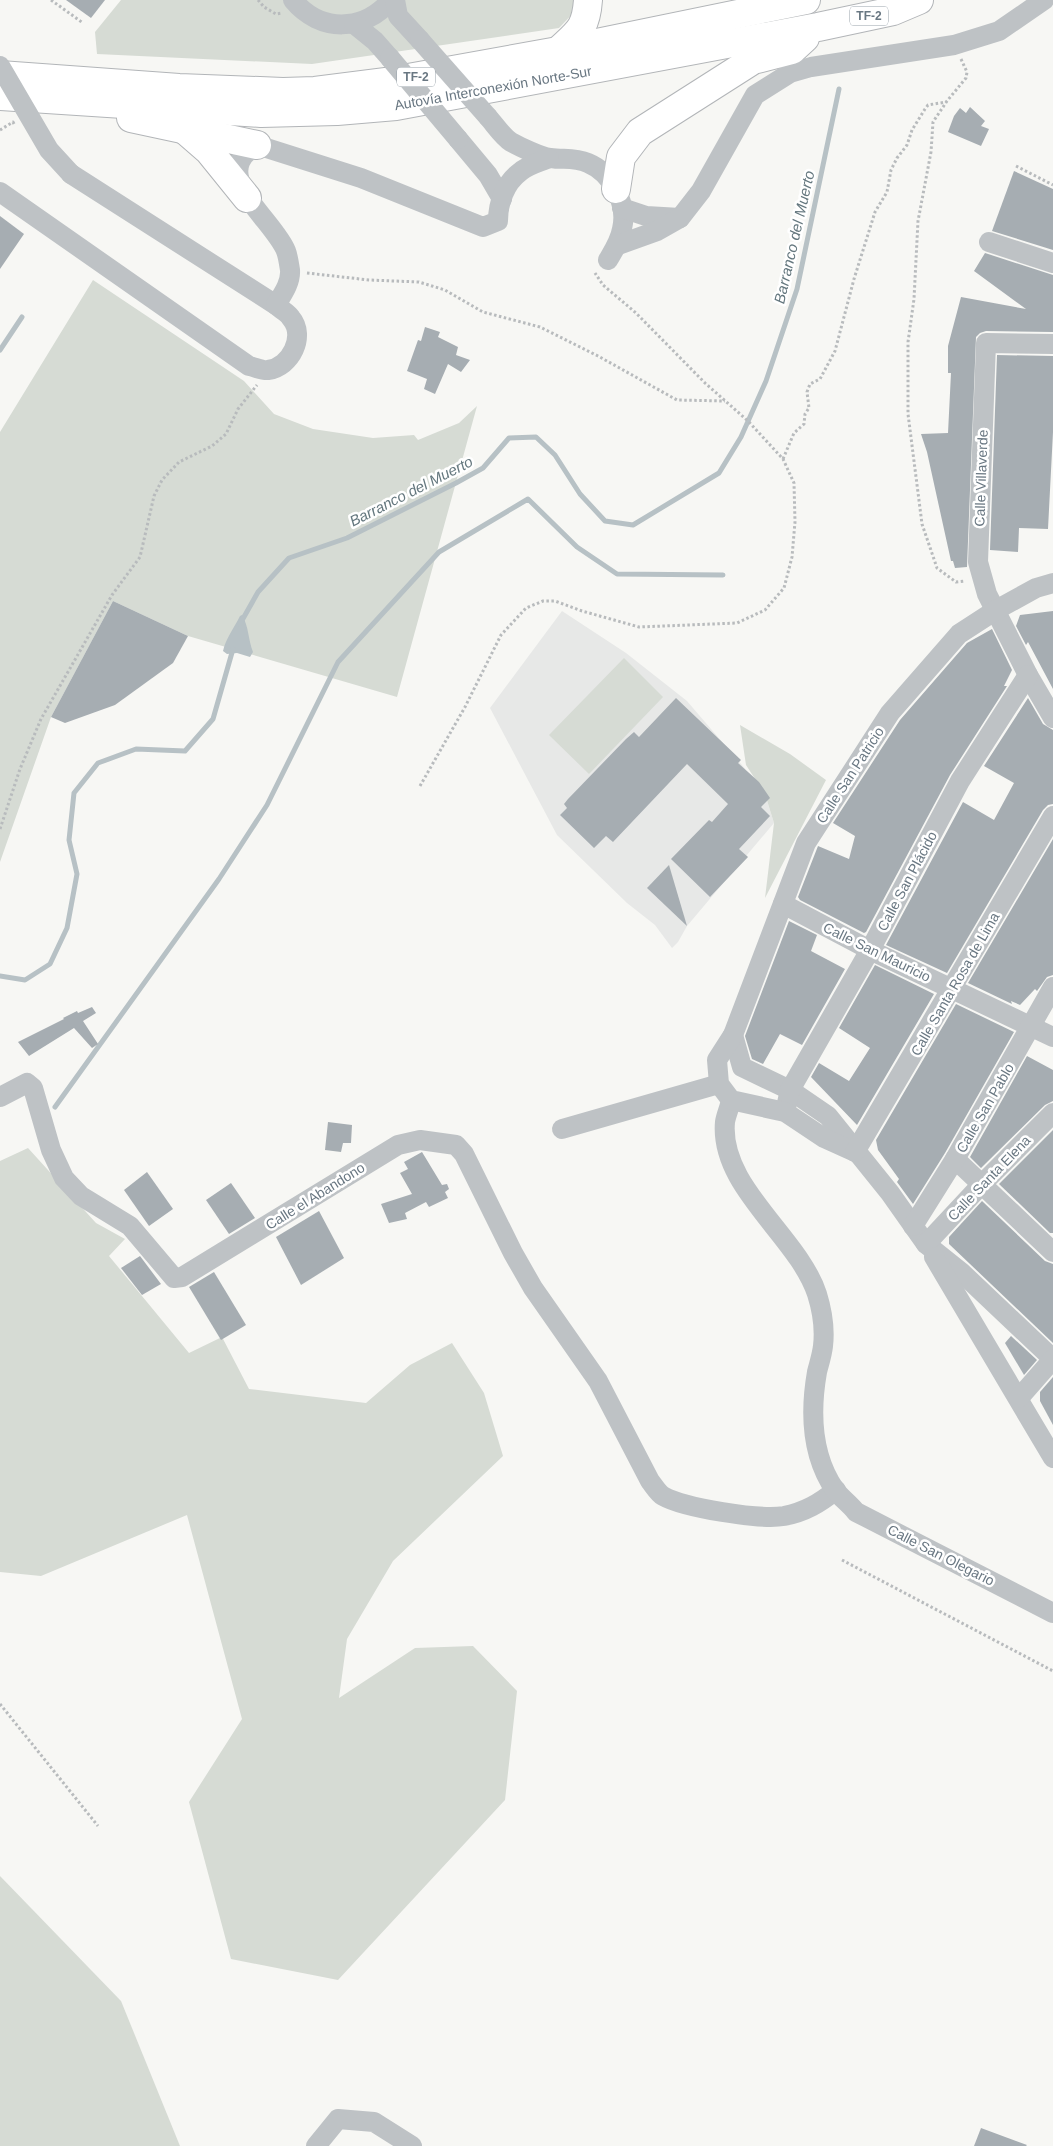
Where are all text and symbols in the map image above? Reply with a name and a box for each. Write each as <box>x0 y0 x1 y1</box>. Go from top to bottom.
road number: TF-2 <box>850 7 888 26</box>
street label: Autovía Interconexión Norte-Sur <box>393 63 593 113</box>
road number: TF-2 <box>397 68 435 86</box>
water label: Barranco del Muerto <box>770 169 818 305</box>
street label: Calle Villaverde <box>971 429 991 527</box>
water label: Barranco del Muerto <box>347 453 475 529</box>
street label: Calle San Patricio <box>813 724 887 826</box>
street label: Calle San Plácido <box>874 828 940 934</box>
street label: Calle Santa Rosa de Lima <box>907 909 1003 1058</box>
street label: Calle San Mauricio <box>821 919 933 985</box>
street label: Calle San Pablo <box>953 1060 1017 1155</box>
street label: Calle Santa Elena <box>944 1132 1034 1224</box>
street label: Calle el Abandono <box>263 1159 368 1233</box>
street label: Calle San Olegario <box>885 1521 997 1589</box>

